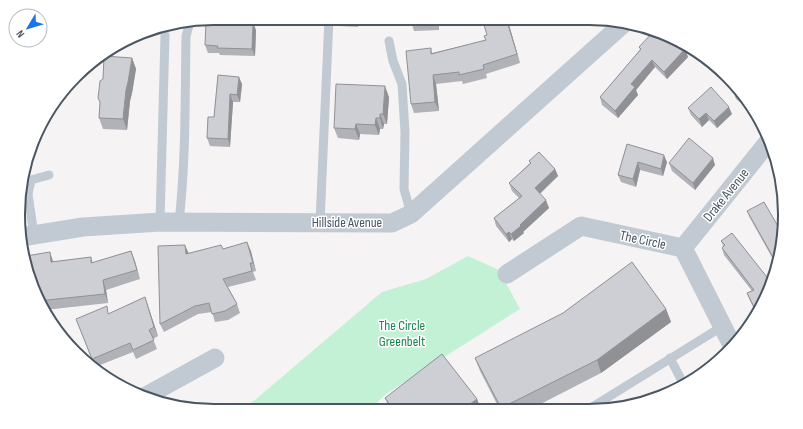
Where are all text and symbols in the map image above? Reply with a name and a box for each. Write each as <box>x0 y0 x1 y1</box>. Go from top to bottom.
north arrow <box>8 8 48 48</box>
text: N <box>14 27 27 40</box>
street label: Drake Avenue <box>699 165 753 225</box>
street label: Hillside Avenue <box>312 214 382 231</box>
street label: The Circle <box>619 227 667 253</box>
park label: The Circle Greenbelt <box>379 317 425 350</box>

